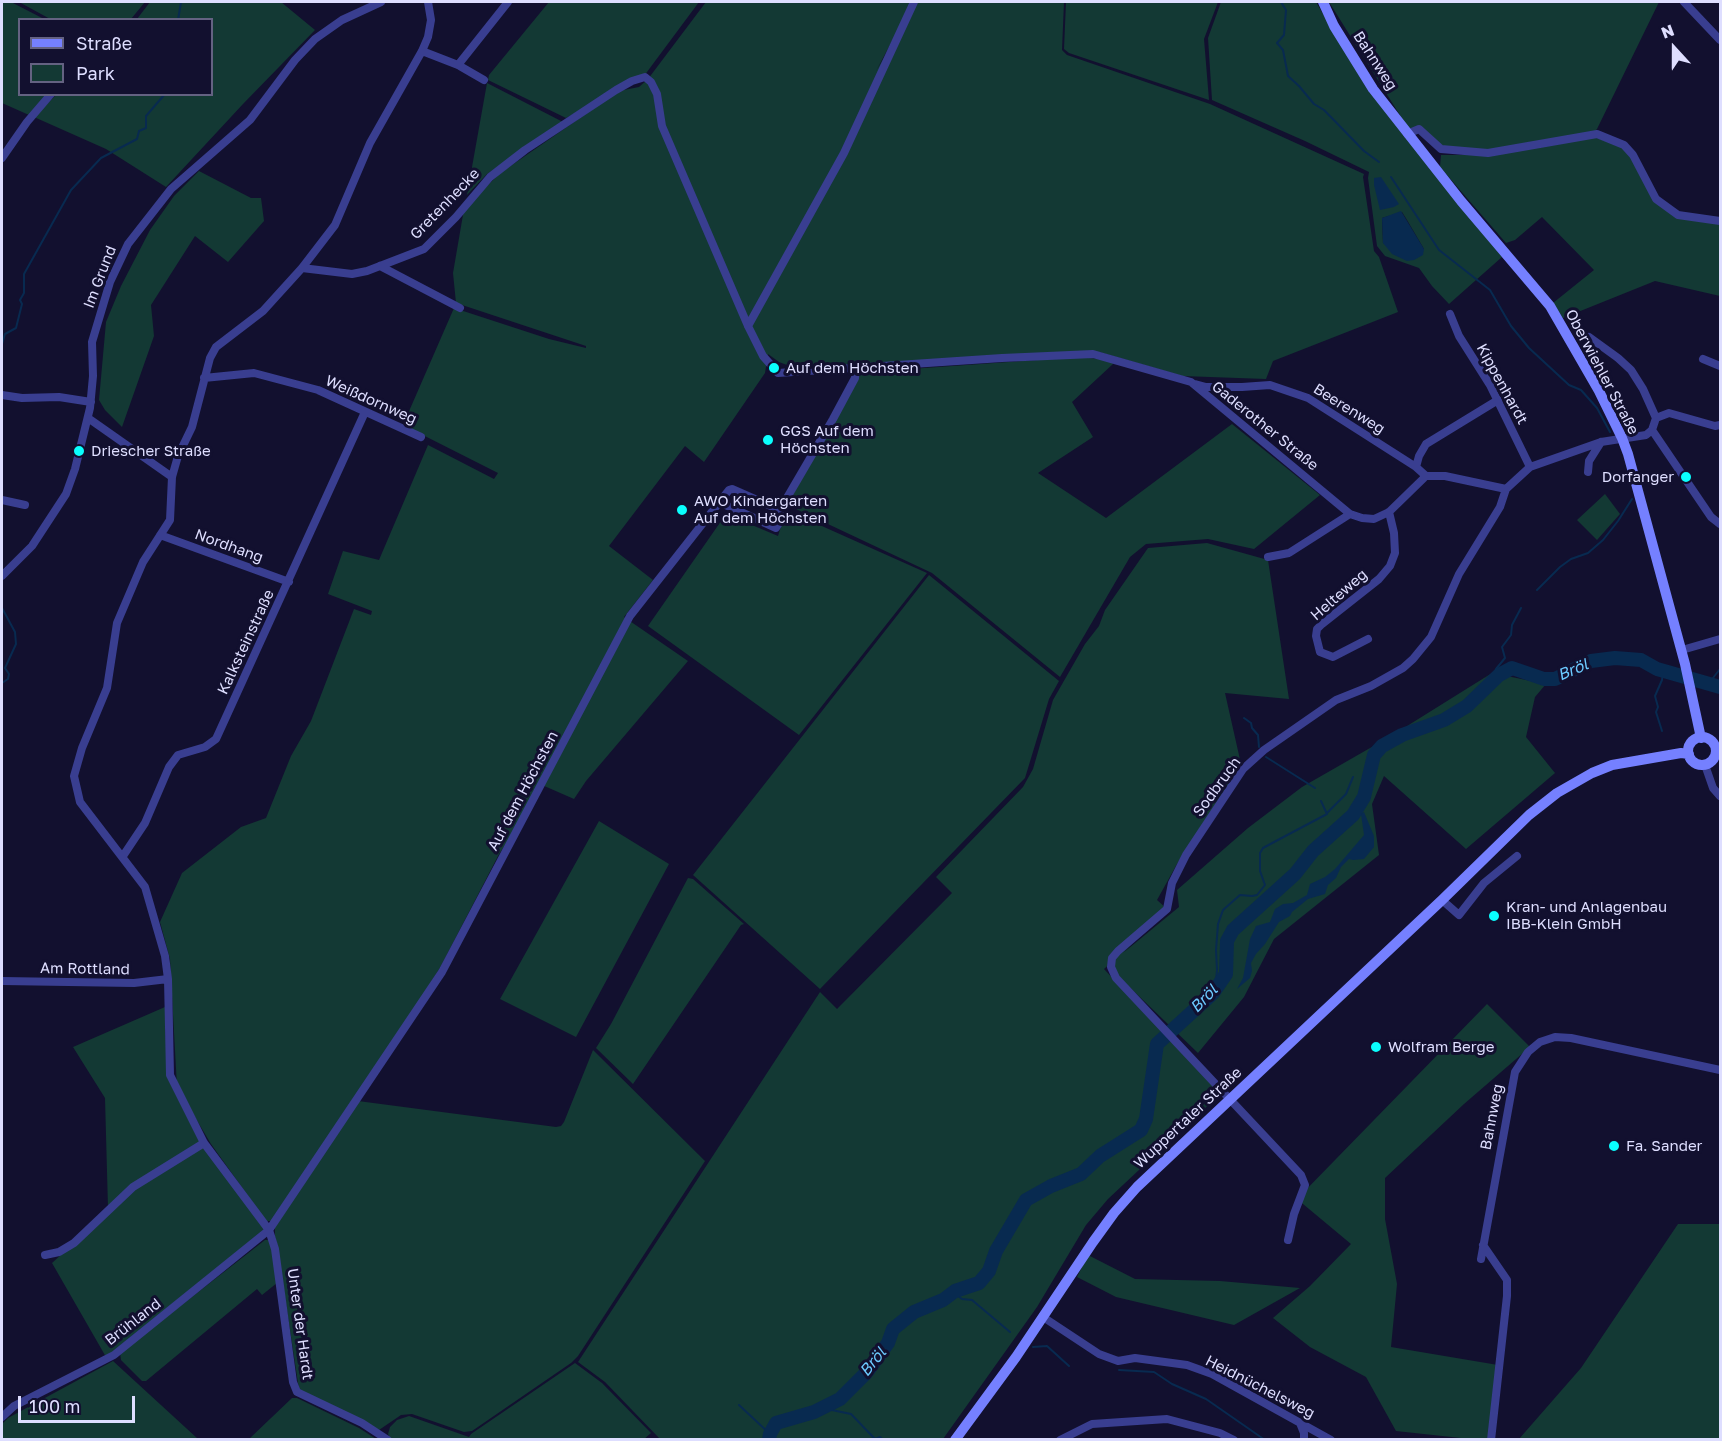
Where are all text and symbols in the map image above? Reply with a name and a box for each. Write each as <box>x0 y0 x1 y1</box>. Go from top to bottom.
legend <box>18 18 213 96</box>
north arrow <box>1644 18 1704 78</box>
text: N <box>1658 20 1677 43</box>
street label: Bahnweg <box>1349 28 1401 94</box>
text: Straße <box>76 32 132 54</box>
text: Park <box>76 62 115 84</box>
street label: Gretenhecke <box>407 165 483 243</box>
street label: Im Grund <box>80 243 120 311</box>
street label: Oberwiehler Straße <box>1561 306 1643 438</box>
street label: Kippenhardt <box>1472 341 1532 427</box>
place label: Auf dem Höchsten <box>786 359 919 377</box>
marker: Auf dem Höchsten <box>767 361 781 375</box>
street label: Weißdornweg <box>322 372 420 428</box>
street label: Gaderother Straße <box>1208 377 1322 475</box>
street label: Beerenweg <box>1310 380 1388 438</box>
place label: GGS Auf dem Höchsten <box>780 422 874 457</box>
marker: GGS Auf dem Höchsten <box>761 433 775 447</box>
place label: Driescher Straße <box>91 442 211 460</box>
marker: Driescher Straße <box>72 444 86 458</box>
place label: Dorfanger <box>1602 468 1674 486</box>
marker: Dorfanger <box>1679 470 1693 484</box>
place label: AWO Kindergarten Auf dem Höchsten <box>694 492 827 527</box>
marker: AWO Kindergarten Auf dem Höchsten <box>675 503 689 517</box>
street label: Nordhang <box>192 525 266 567</box>
street label: Helteweg <box>1307 566 1371 624</box>
street label: Kalksteinstraße <box>214 587 278 697</box>
water label: Bröl <box>1555 655 1591 685</box>
street label: Auf dem Höchsten <box>484 728 562 854</box>
street label: Sodbruch <box>1189 754 1245 820</box>
place label: Kran- und Anlagenbau IBB-Klein GmbH <box>1506 898 1667 933</box>
marker: Kran- und Anlagenbau IBB-Klein GmbH <box>1487 909 1501 923</box>
street label: Am Rottland <box>40 959 130 979</box>
water label: Bröl <box>1186 981 1222 1017</box>
place label: Wolfram Berge <box>1388 1038 1494 1056</box>
marker: Wolfram Berge <box>1369 1040 1383 1054</box>
street label: Wuppertaler Straße <box>1130 1063 1246 1173</box>
street label: Bahnweg <box>1477 1083 1507 1151</box>
place label: Fa. Sander <box>1626 1137 1702 1155</box>
marker: Fa. Sander <box>1607 1139 1621 1153</box>
street label: Unter der Hardt <box>283 1267 317 1381</box>
street label: Brühland <box>101 1295 165 1349</box>
water label: Bröl <box>856 1344 890 1380</box>
street label: Heidnüchelsweg <box>1202 1352 1318 1422</box>
scale bar <box>21 1384 138 1422</box>
text: 100 m <box>29 1395 80 1417</box>

